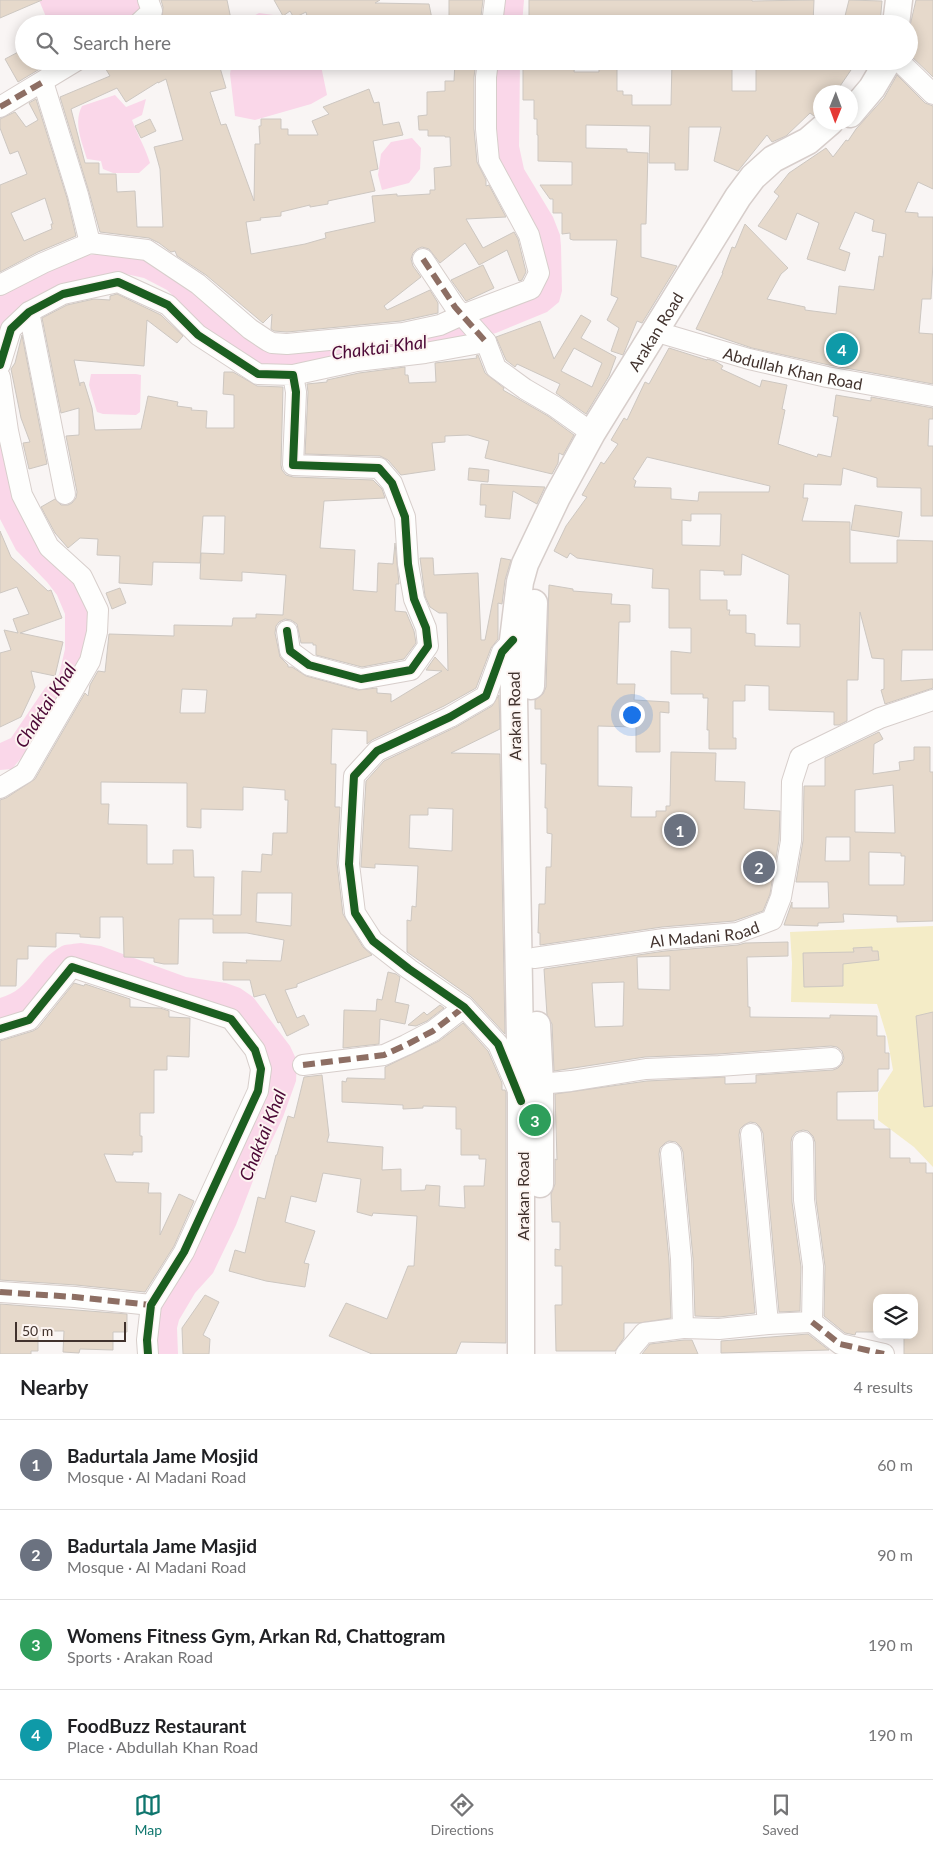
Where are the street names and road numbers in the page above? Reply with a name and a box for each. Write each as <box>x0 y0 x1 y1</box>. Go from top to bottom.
street label: Arakan Road <box>623 288 686 374</box>
street label: Abdullah Khan Road <box>721 342 864 393</box>
street label: Arakan Road <box>504 671 524 761</box>
street label: Al Madani Road <box>648 916 762 951</box>
street label: Arakan Road <box>513 1151 532 1241</box>

